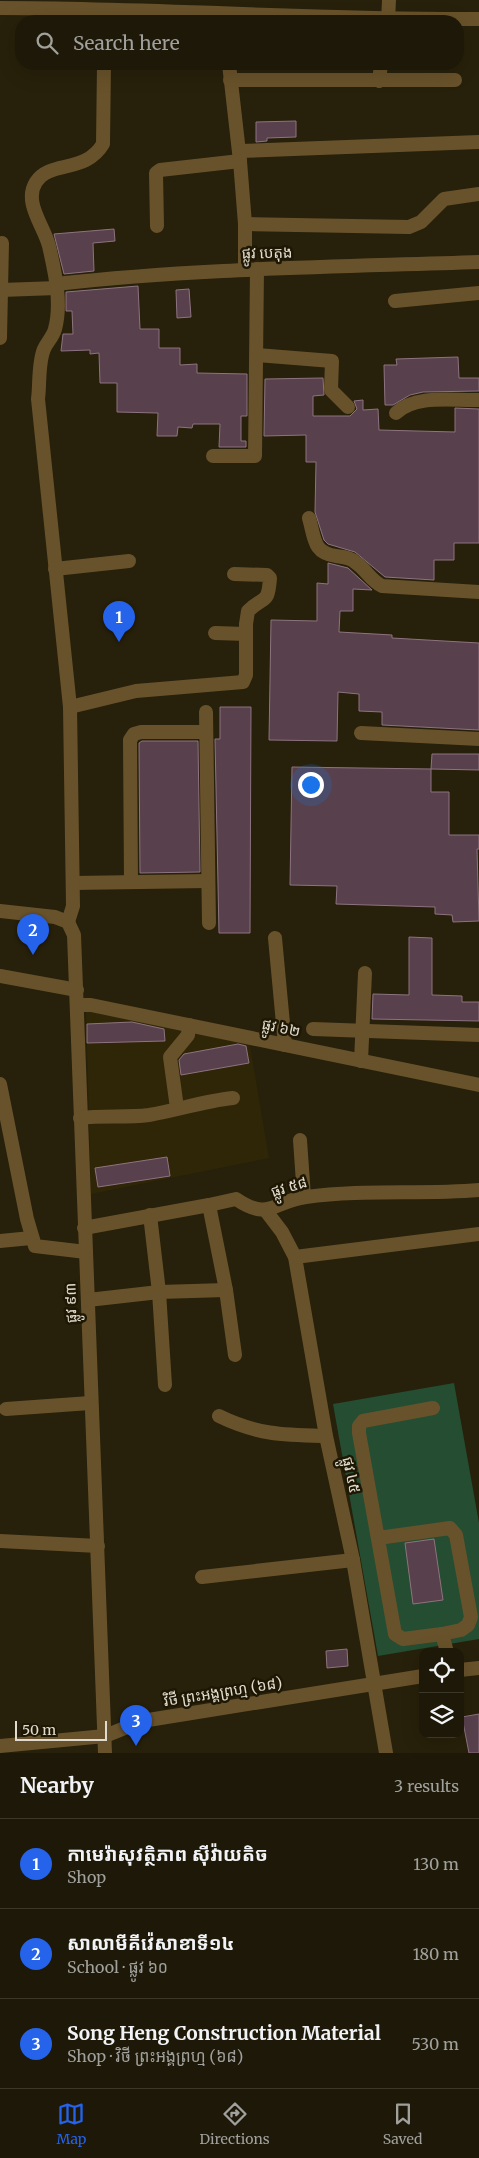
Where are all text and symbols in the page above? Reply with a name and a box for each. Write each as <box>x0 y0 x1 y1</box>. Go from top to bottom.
search box <box>15 15 464 70</box>
icon: search <box>33 29 61 57</box>
text: Search here <box>73 31 180 55</box>
street label: ផ្លូវ បេតុង <box>241 243 293 267</box>
pin: 1 <box>103 601 135 642</box>
your location <box>298 772 324 798</box>
pin: 2 <box>17 914 49 955</box>
street label: ផ្លូវ ៦២ <box>259 1014 302 1045</box>
street label: ផ្លូវ ៥៨ <box>268 1172 311 1205</box>
street label: ផ្លូវ ៩៣ <box>60 1282 85 1324</box>
street label: ផ្លូវ ៤៥ <box>334 1455 365 1496</box>
map controls <box>419 1648 464 1738</box>
button: locate <box>419 1648 464 1693</box>
street label: វិថី ព្រះអង្គព្រហ្ម (៦៨) <box>162 1673 284 1711</box>
button: layers <box>419 1693 464 1738</box>
pin: 3 <box>120 1705 152 1746</box>
scale bar <box>15 1718 108 1741</box>
text: 50 m <box>22 1721 56 1739</box>
text: Nearby <box>20 1772 94 1799</box>
text: 3 results <box>394 1776 459 1796</box>
text: កាមេរ៉ាសុវត្ថិភាព ស៊ីវ៉ាយតិច <box>67 1842 268 1866</box>
text: 1 <box>32 1854 40 1874</box>
text: 130 m <box>413 1854 459 1874</box>
text: Shop <box>67 1867 106 1887</box>
text: សាលាមីគីវ៉េសាខាទី១៤ <box>67 1931 235 1955</box>
text: 2 <box>31 1944 41 1964</box>
text: 180 m <box>413 1944 459 1964</box>
text: School · ផ្លូវ ៦០ <box>67 1957 168 1977</box>
text: Song Heng Construction Material <box>67 2021 381 2045</box>
text: 3 <box>31 2034 41 2054</box>
text: 530 m <box>411 2034 459 2054</box>
text: Shop · វិថី ព្រះអង្គព្រហ្ម (៦៨) <box>67 2046 243 2066</box>
tab: Map <box>57 2100 86 2148</box>
tab: Directions <box>200 2100 270 2148</box>
tab: Saved <box>383 2100 422 2148</box>

